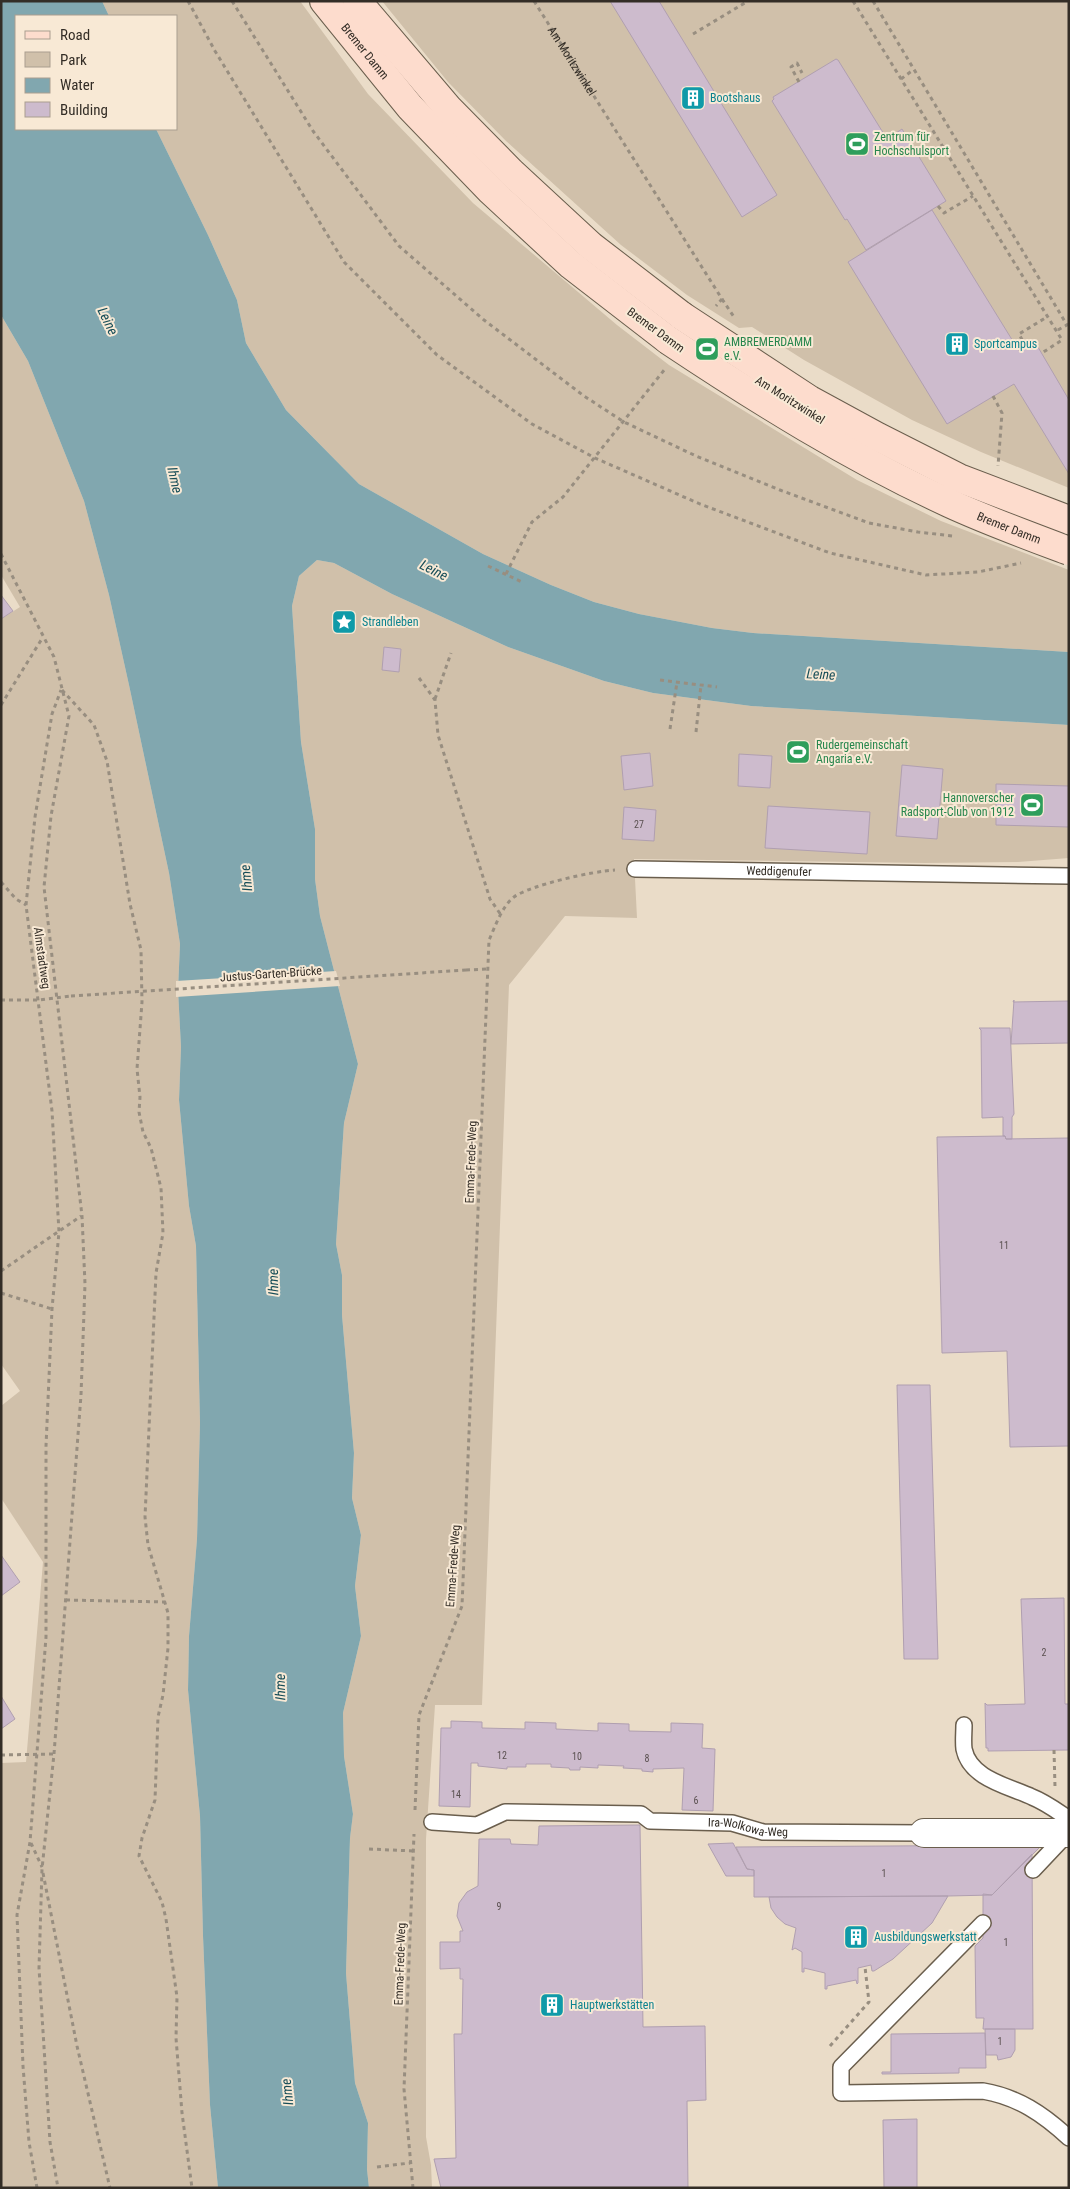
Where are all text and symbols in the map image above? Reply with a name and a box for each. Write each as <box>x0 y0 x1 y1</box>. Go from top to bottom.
legend <box>15 15 178 130</box>
street label: Bremer Damm <box>338 21 392 82</box>
street label: Am Moritzwinkel <box>545 24 599 98</box>
text: Road <box>60 26 90 44</box>
text: Park <box>60 51 87 69</box>
text: Water <box>60 76 95 94</box>
building icon: Bootshaus <box>680 85 706 111</box>
place label: Bootshaus <box>710 91 760 105</box>
text: Building <box>60 101 108 119</box>
place label: Zentrum für Hochschulsport <box>874 130 950 158</box>
sports icon: Zentrum für Hochschulsport <box>844 131 870 157</box>
water label: Leine <box>94 305 122 337</box>
street label: Bremer Damm <box>625 305 687 355</box>
building icon: Sportcampus <box>944 331 970 357</box>
place label: AMBREMERDAMM e.V. <box>724 335 812 363</box>
sports icon: AMBREMERDAMM e.V. <box>694 336 720 362</box>
place label: Sportcampus <box>974 337 1037 351</box>
street label: Am Moritzwinkel <box>753 373 827 427</box>
water label: Ihme <box>164 465 186 495</box>
street label: Bremer Damm <box>975 509 1043 547</box>
water label: Leine <box>417 556 451 584</box>
place icon: Strandleben <box>331 609 357 635</box>
place label: Strandleben <box>362 615 419 629</box>
water label: Leine <box>806 665 836 683</box>
place label: Rudergemeinschaft Angaria e.V. <box>816 738 908 766</box>
sports icon: Rudergemeinschaft Angaria e.V. <box>785 739 811 765</box>
place label: Hannoverscher Radsport-Club von 1912 <box>901 791 1014 819</box>
sports icon: Hannoverscher Radsport-Club von 1912 <box>1019 792 1045 818</box>
house number: 27 <box>634 819 644 830</box>
water label: Ihme <box>237 864 255 892</box>
street label: Weddigenufer <box>746 864 812 879</box>
street label: Almstadtweg <box>31 926 53 990</box>
street label: Justus-Garten-Brücke <box>220 963 323 985</box>
street label: Emma-Frede-Weg <box>463 1120 479 1204</box>
house number: 11 <box>999 1240 1009 1251</box>
water label: Ihme <box>265 1269 281 1295</box>
street label: Emma-Frede-Weg <box>443 1524 463 1608</box>
house number: 2 <box>1042 1647 1047 1658</box>
water label: Ihme <box>272 1674 288 1700</box>
house number: 12 <box>497 1750 507 1761</box>
house number: 10 <box>572 1751 582 1762</box>
house number: 8 <box>645 1753 650 1764</box>
house number: 14 <box>451 1789 461 1800</box>
house number: 6 <box>694 1795 699 1806</box>
street label: Ira-Wolkowa-Weg <box>708 1815 788 1839</box>
house number: 1 <box>882 1868 886 1879</box>
house number: 9 <box>497 1901 502 1912</box>
street label: Emma-Frede-Weg <box>392 1922 408 2006</box>
building icon: Ausbildungswerkstatt <box>843 1924 869 1950</box>
place label: Ausbildungswerkstatt <box>874 1930 977 1944</box>
house number: 1 <box>1004 1937 1008 1948</box>
building icon: Hauptwerkstätten <box>539 1992 565 2018</box>
place label: Hauptwerkstätten <box>570 1998 654 2012</box>
house number: 1 <box>998 2036 1002 2047</box>
water label: Ihme <box>278 2078 296 2106</box>

